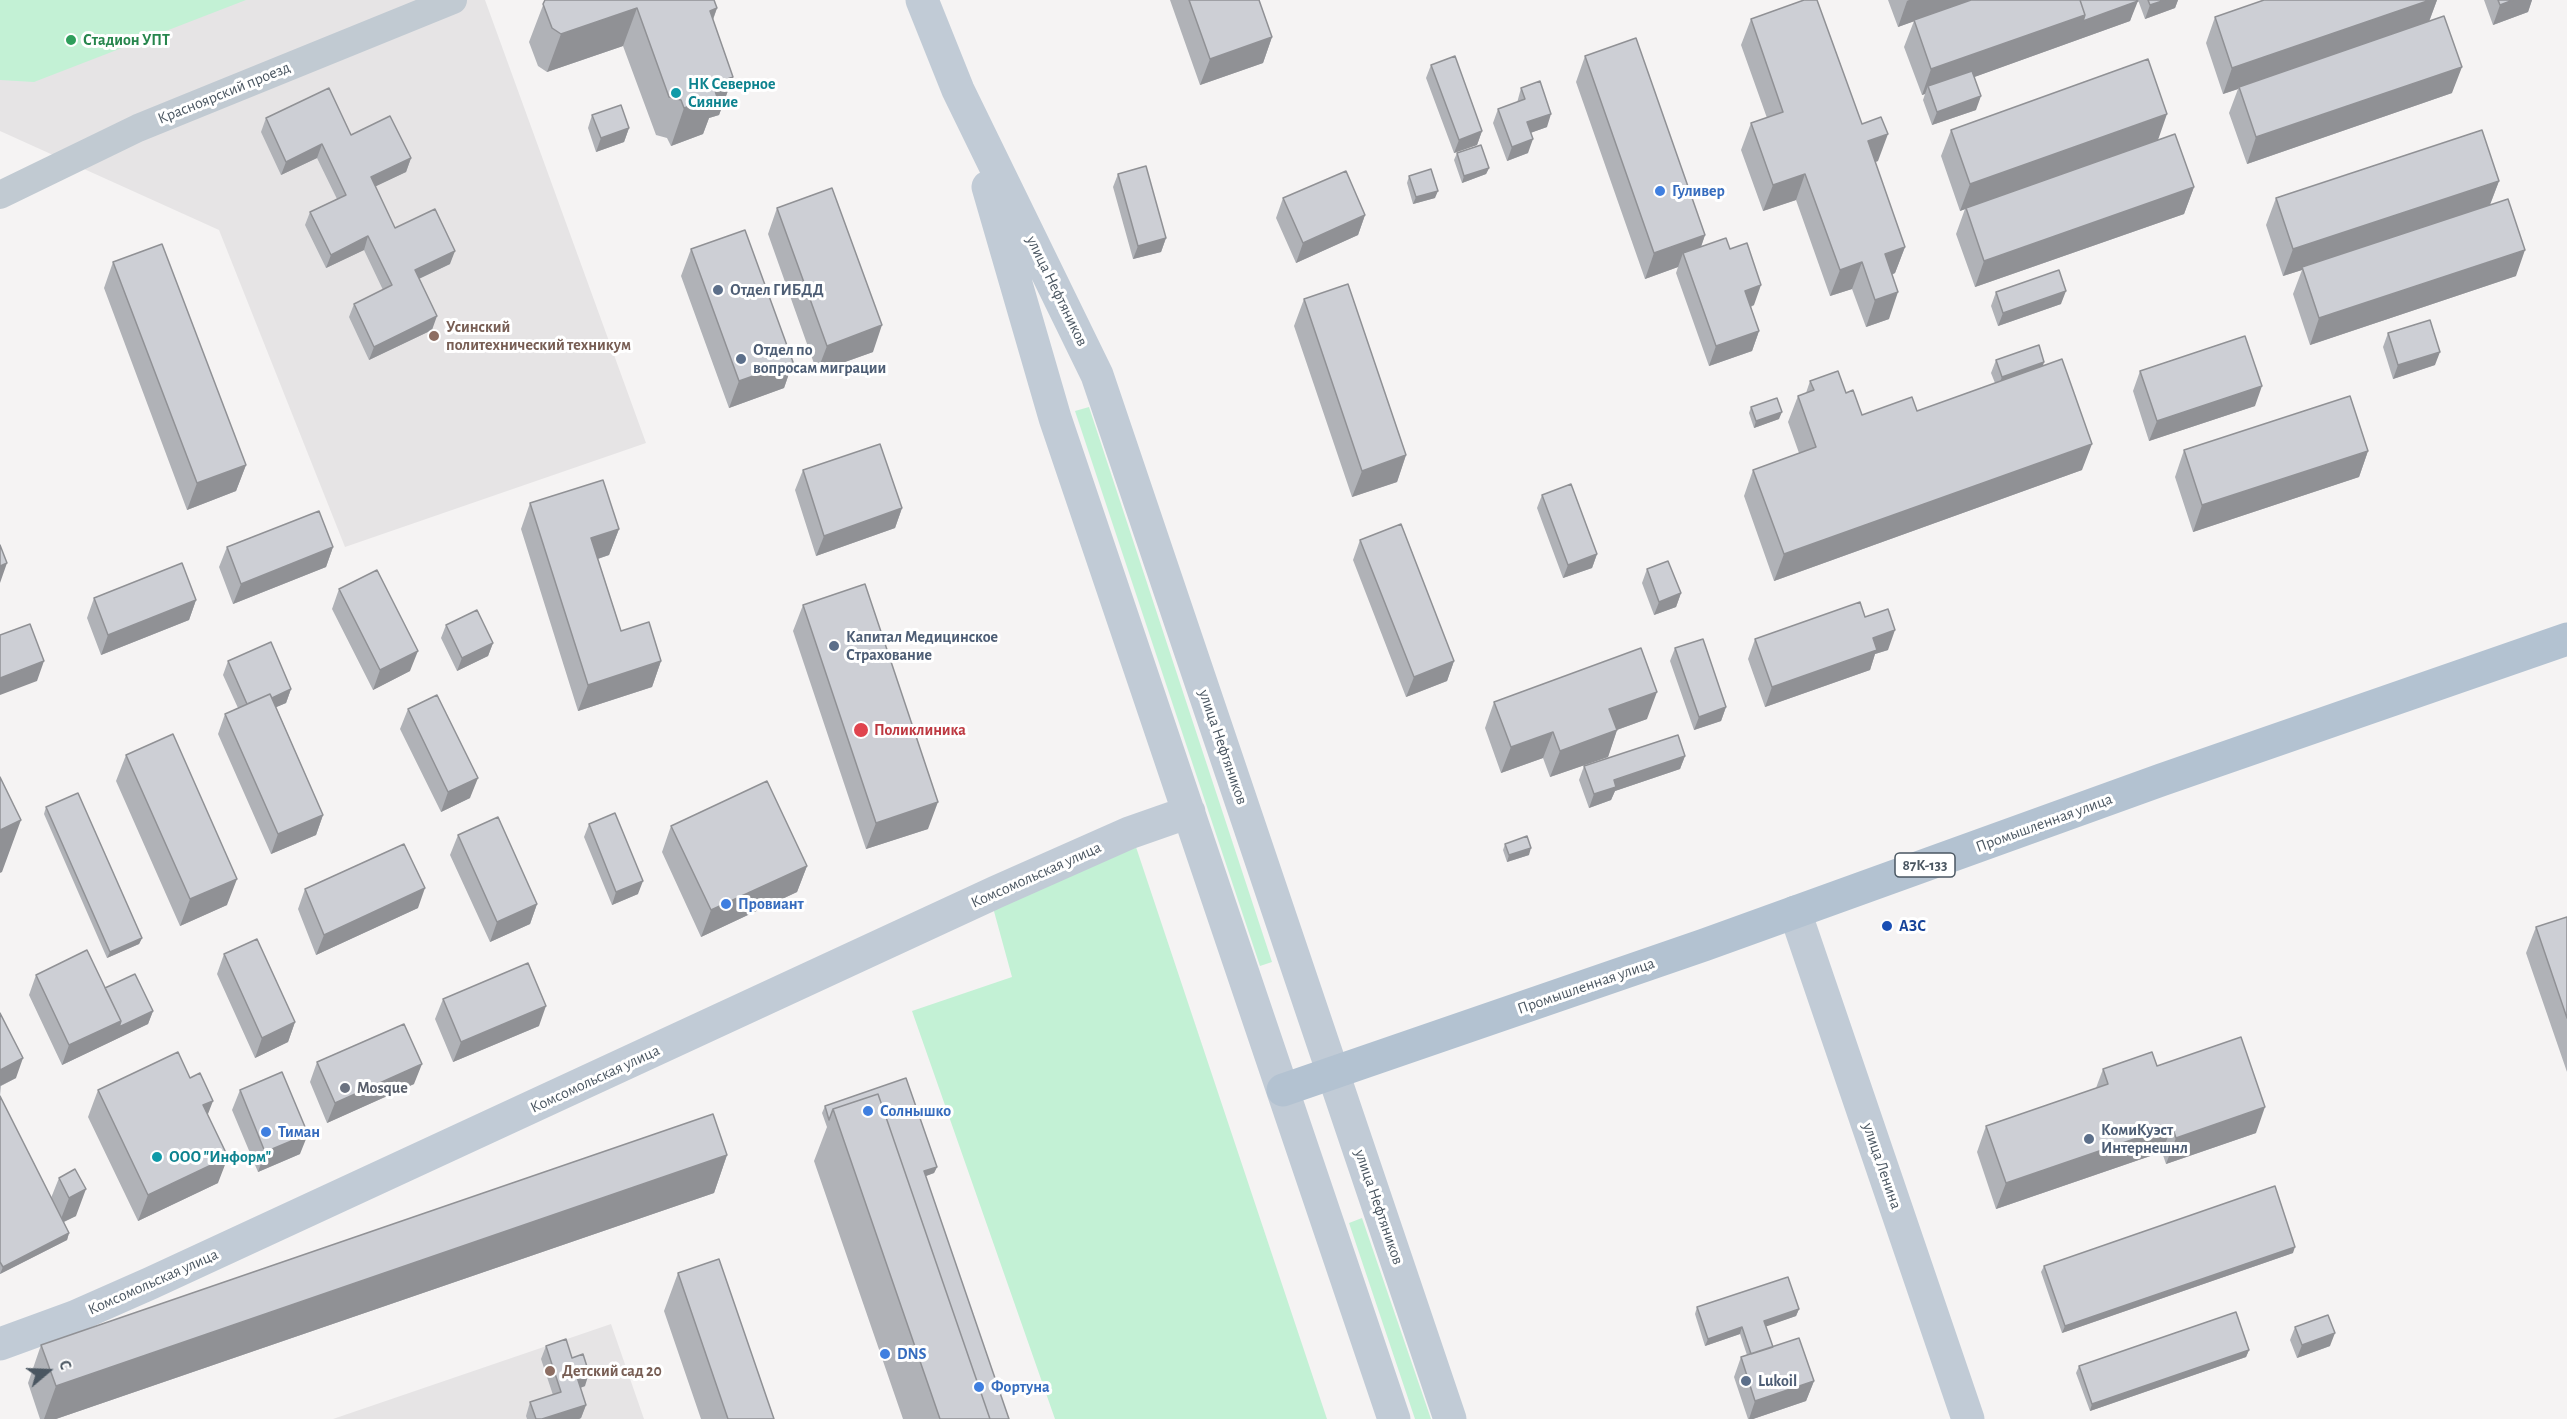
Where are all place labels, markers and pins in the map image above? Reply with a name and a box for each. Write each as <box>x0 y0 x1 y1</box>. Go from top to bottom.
place label: Стадион УПТ <box>83 30 170 50</box>
marker: Стадион УПТ <box>64 33 78 47</box>
place label: НК Северное Сияние <box>688 74 775 112</box>
marker: НК Северное Сияние <box>669 86 683 100</box>
place label: Гуливер <box>1672 181 1725 201</box>
marker: Гуливер <box>1653 184 1667 198</box>
place label: Отдел ГИБДД <box>730 280 824 300</box>
marker: Отдел ГИБДД <box>711 283 725 297</box>
place label: Усинский политехнический техникум <box>446 317 631 355</box>
marker: Усинский политехнический техникум <box>427 329 441 343</box>
place label: Отдел по вопросам миграции <box>753 340 886 378</box>
marker: Отдел по вопросам миграции <box>734 352 748 366</box>
place label: Капитал Медицинское Страхование <box>846 627 998 665</box>
marker: Капитал Медицинское Страхование <box>827 639 841 653</box>
place label: Поликлиника <box>874 720 966 740</box>
marker: Поликлиника <box>852 721 870 739</box>
place label: Провиант <box>738 894 804 914</box>
marker: Провиант <box>719 897 733 911</box>
place label: АЗС <box>1899 916 1926 936</box>
marker: АЗС <box>1880 919 1894 933</box>
place label: Mosque <box>357 1078 408 1098</box>
marker: Mosque <box>338 1081 352 1095</box>
place label: Солнышко <box>880 1101 951 1121</box>
marker: Солнышко <box>861 1104 875 1118</box>
place label: КомиКуэст Интернешнл <box>2101 1120 2188 1158</box>
place label: Тиман <box>278 1122 320 1142</box>
marker: Тиман <box>259 1125 273 1139</box>
marker: КомиКуэст Интернешнл <box>2082 1132 2096 1146</box>
place label: ООО "Информ" <box>169 1147 271 1167</box>
marker: ООО "Информ" <box>150 1150 164 1164</box>
place label: DNS <box>897 1344 926 1364</box>
marker: DNS <box>878 1347 892 1361</box>
place label: Детский сад 20 <box>562 1361 662 1381</box>
marker: Детский сад 20 <box>543 1364 557 1378</box>
place label: Lukoil <box>1758 1371 1797 1391</box>
marker: Lukoil <box>1739 1374 1753 1388</box>
place label: Фортуна <box>991 1377 1050 1397</box>
marker: Фортуна <box>972 1380 986 1394</box>

